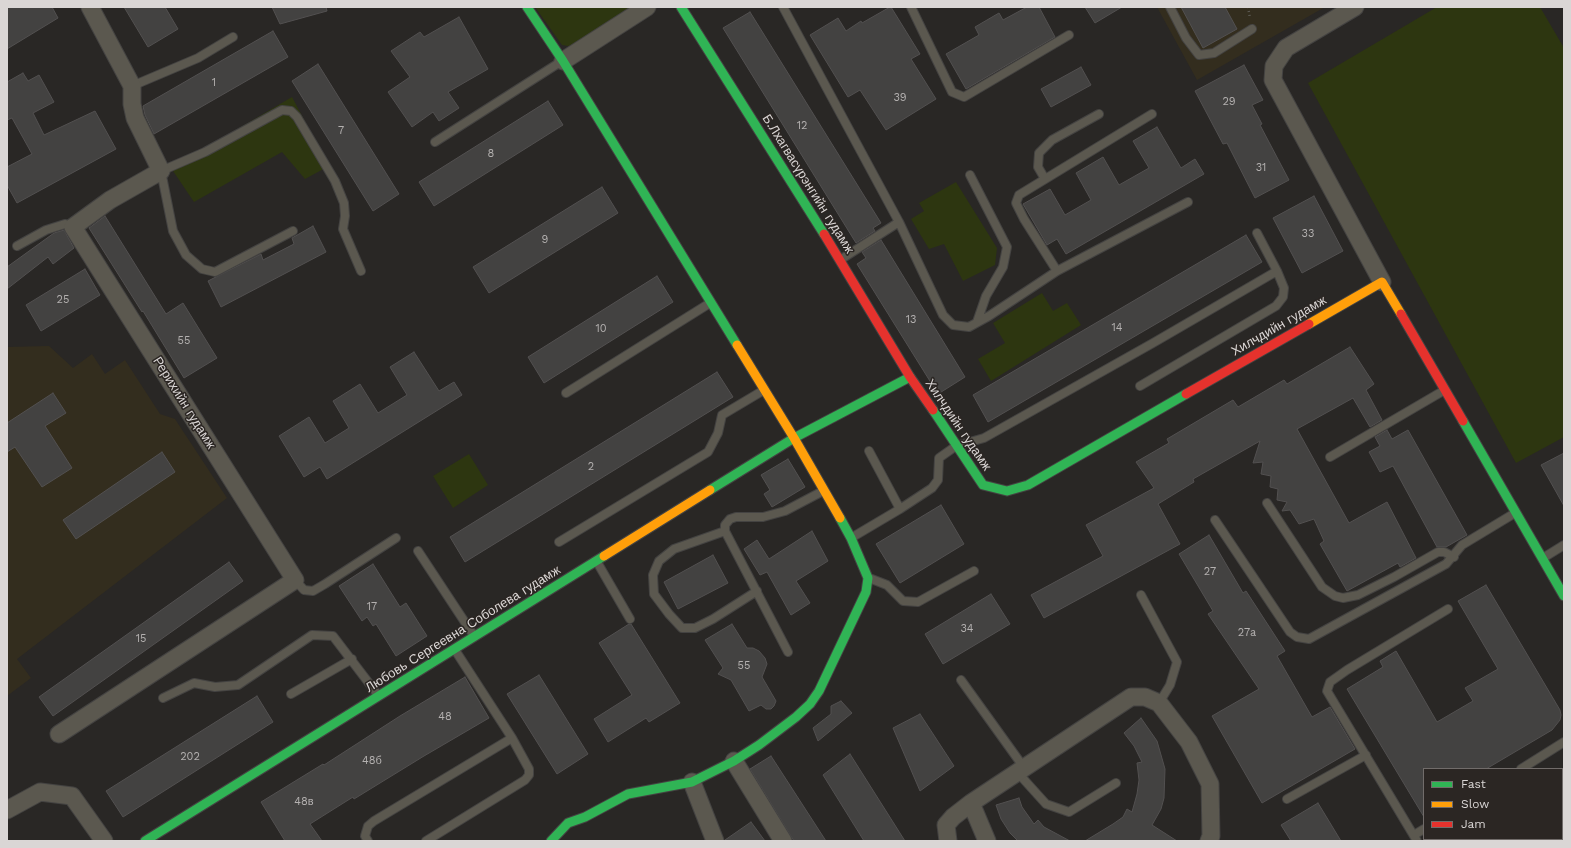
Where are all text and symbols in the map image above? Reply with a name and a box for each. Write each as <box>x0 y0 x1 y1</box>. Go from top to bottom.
house number: 1 <box>212 76 216 90</box>
house number: 39 <box>893 91 907 105</box>
house number: 29 <box>1222 95 1236 109</box>
street label: Б.Лхагвасүрэнгийн гудамж <box>759 112 857 256</box>
house number: 12 <box>797 119 807 133</box>
house number: 7 <box>338 124 344 138</box>
house number: 8 <box>488 147 494 161</box>
house number: 31 <box>1256 161 1266 175</box>
house number: 33 <box>1302 227 1314 241</box>
house number: 9 <box>542 233 548 247</box>
street label: Хилчдийн гудамж <box>1229 292 1329 360</box>
house number: 25 <box>57 293 69 307</box>
house number: 13 <box>906 313 916 327</box>
house number: 14 <box>1111 321 1123 335</box>
house number: 10 <box>595 322 607 336</box>
house number: 55 <box>178 334 190 348</box>
street label: Рерихийн гудамж <box>149 354 219 452</box>
street label: Хилчдийн гудамж <box>922 376 994 474</box>
house number: 2 <box>588 460 594 474</box>
street label: Любовь Сергеевна Соболева гудамж <box>363 562 563 696</box>
house number: 27 <box>1204 565 1216 579</box>
house number: 17 <box>367 600 377 614</box>
house number: 34 <box>960 622 974 636</box>
house number: 27a <box>1238 626 1256 640</box>
house number: 15 <box>136 632 146 646</box>
house number: 55 <box>738 659 750 673</box>
house number: 48 <box>438 710 452 724</box>
house number: 202 <box>180 750 200 764</box>
house number: 48б <box>362 754 382 768</box>
legend <box>1423 768 1563 840</box>
text: Fast <box>1461 777 1486 791</box>
house number: 48в <box>294 795 314 809</box>
text: Slow <box>1461 797 1489 811</box>
text: Jam <box>1461 817 1486 831</box>

